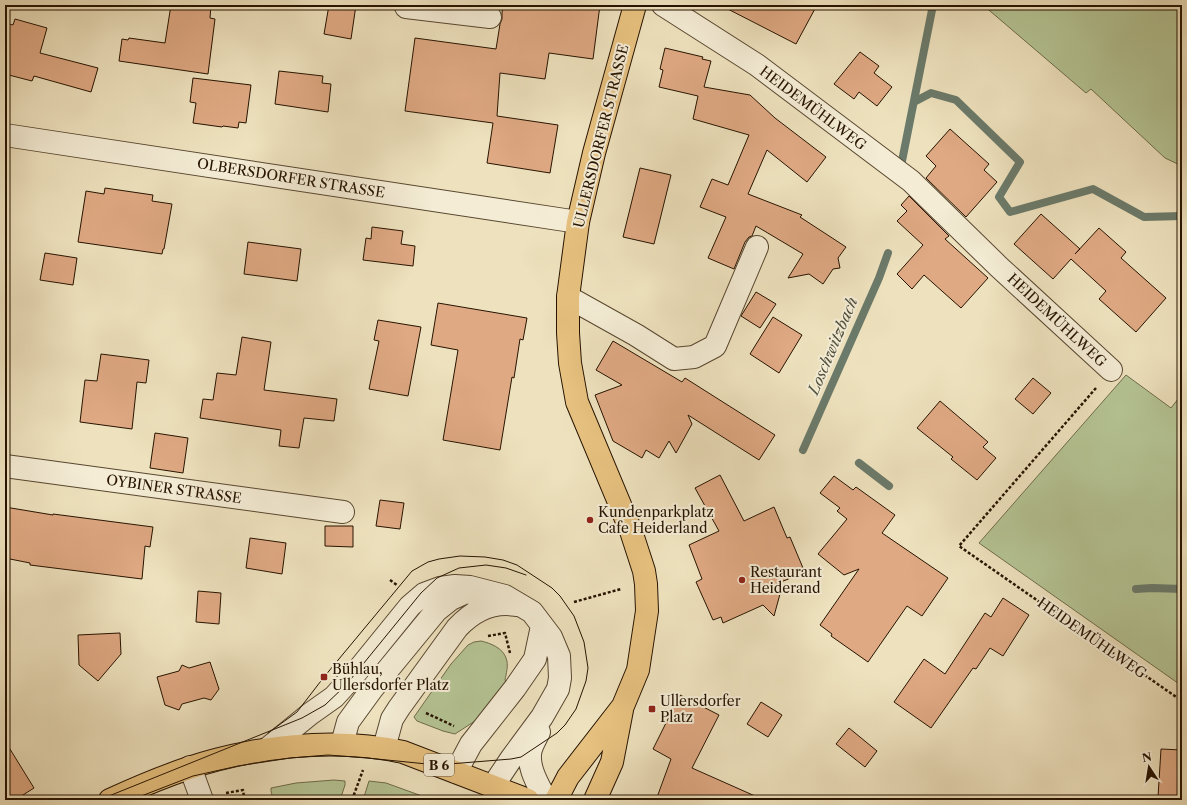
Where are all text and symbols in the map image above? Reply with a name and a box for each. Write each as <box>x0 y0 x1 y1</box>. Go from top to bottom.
street label: ULLERSDORFER STRASSE <box>569 42 633 230</box>
street label: HEIDEMÜHLWEG <box>756 62 870 154</box>
street label: OLBERSDORFER STRASSE <box>196 154 386 202</box>
street label: HEIDEMÜHLWEG <box>1004 269 1110 371</box>
water label: Loschwitzbach <box>803 294 862 398</box>
street label: OYBINER STRASSE <box>105 471 243 507</box>
place label: Kundenparkplatz Cafe Heiderland <box>598 503 714 537</box>
marker: Kundenparkplatz Cafe Heiderland <box>585 515 595 525</box>
place label: Restaurant Heiderand <box>750 563 822 597</box>
marker: Restaurant Heiderand <box>737 575 747 585</box>
street label: HEIDEMÜHLWEG <box>1034 594 1150 682</box>
place label: Bühlau, Ullersdorfer Platz <box>332 660 449 694</box>
marker: Bühlau, Ullersdorfer Platz <box>319 672 329 682</box>
place label: Ullersdorfer Platz <box>660 692 741 726</box>
marker: Ullersdorfer Platz <box>647 704 657 714</box>
north arrow <box>1129 747 1169 787</box>
text: N <box>1141 749 1153 765</box>
road number: B 6 <box>424 754 454 776</box>

